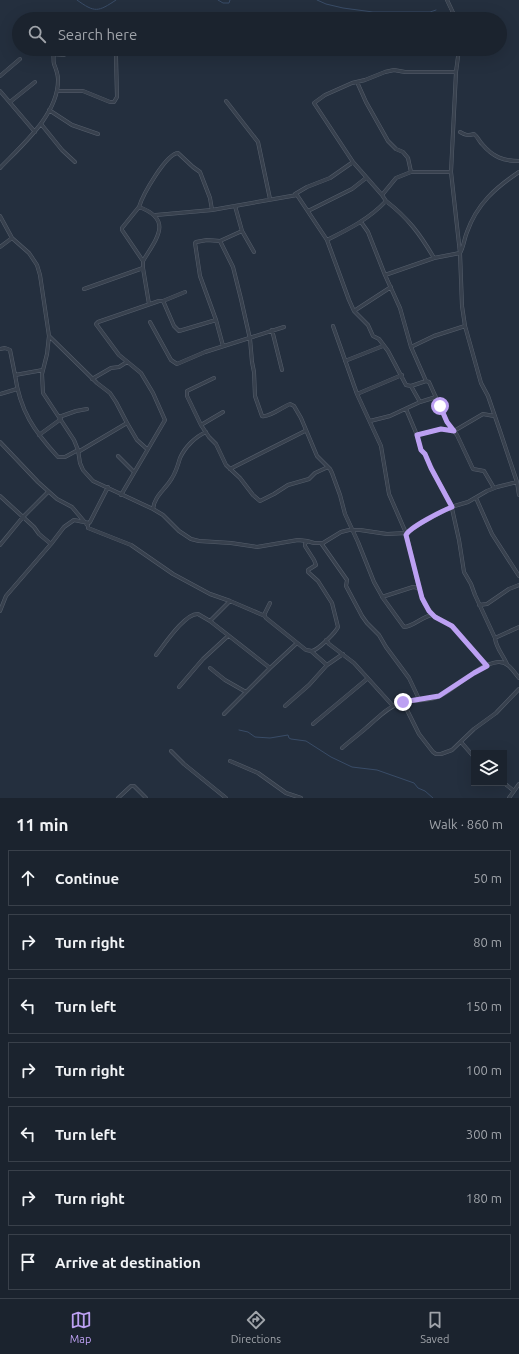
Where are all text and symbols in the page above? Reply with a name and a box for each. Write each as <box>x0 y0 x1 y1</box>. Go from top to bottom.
search box <box>12 12 507 56</box>
icon: search <box>26 23 48 45</box>
text: Search here <box>58 26 137 43</box>
route start <box>431 397 449 415</box>
route end <box>394 693 412 711</box>
map controls <box>471 750 507 786</box>
button: layers <box>471 750 507 786</box>
text: 11 min <box>16 815 69 834</box>
text: Walk · 860 m <box>429 817 503 831</box>
icon: ahead <box>17 867 39 889</box>
text: Continue <box>55 870 119 887</box>
text: 50 m <box>473 871 502 885</box>
icon: right <box>17 931 39 953</box>
text: Turn right <box>55 934 125 951</box>
text: 80 m <box>473 935 502 949</box>
icon: left <box>17 995 39 1017</box>
text: Turn left <box>55 998 116 1015</box>
text: 150 m <box>466 999 502 1013</box>
icon: right <box>17 1059 39 1081</box>
text: Turn right <box>55 1062 125 1079</box>
text: 100 m <box>466 1063 502 1077</box>
icon: left <box>17 1123 39 1145</box>
text: Turn left <box>55 1126 116 1143</box>
text: 300 m <box>466 1127 502 1141</box>
icon: right <box>17 1187 39 1209</box>
text: Turn right <box>55 1190 125 1207</box>
text: 180 m <box>466 1191 502 1205</box>
icon: arrive <box>17 1251 39 1273</box>
text: Arrive at destination <box>55 1254 201 1271</box>
tab: Map <box>70 1309 92 1345</box>
tab: Directions <box>231 1309 281 1345</box>
tab: Saved <box>420 1309 449 1345</box>

